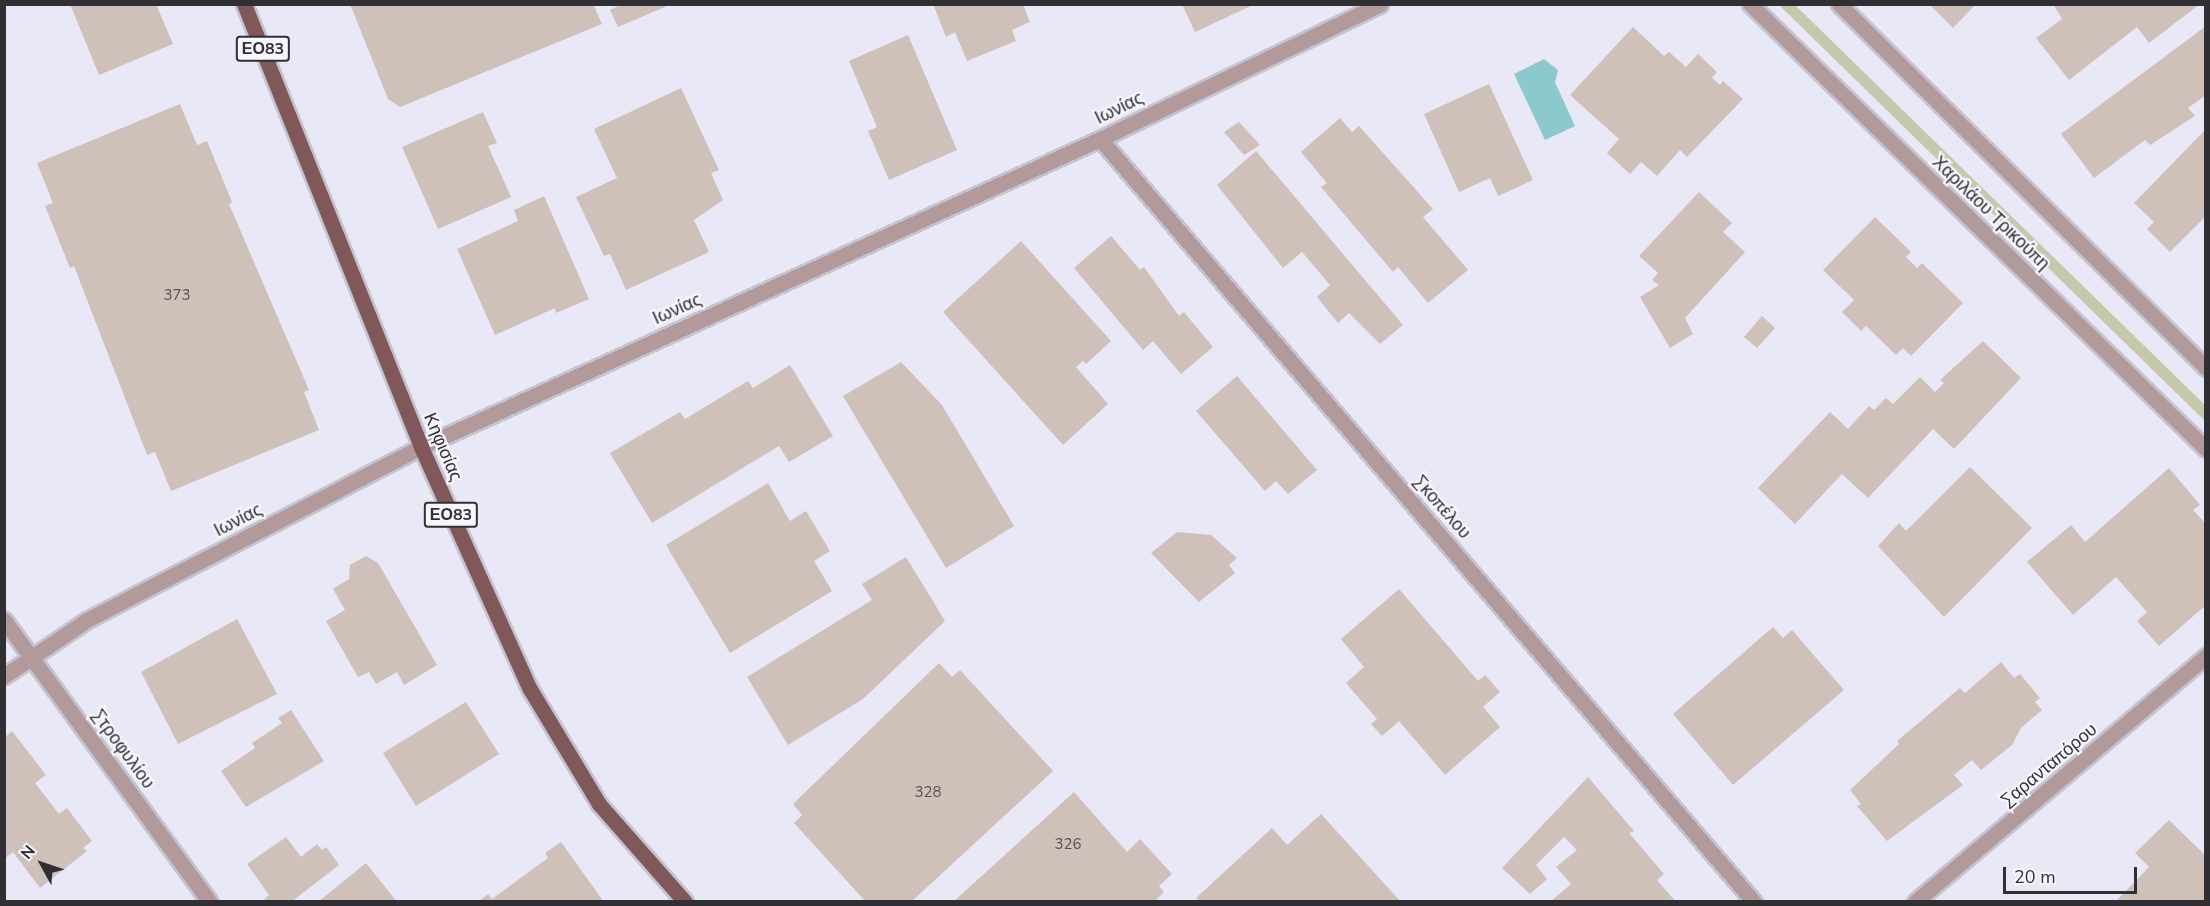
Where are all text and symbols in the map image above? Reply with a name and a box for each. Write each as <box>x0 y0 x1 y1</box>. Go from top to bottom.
road number: ΕΟ83 <box>234 36 292 62</box>
street label: Ιωνίας <box>1091 87 1147 129</box>
street label: Χαριλάου Τρικούπη <box>1928 151 2054 275</box>
house number: 373 <box>164 287 190 305</box>
street label: Ιωνίας <box>649 289 705 329</box>
street label: Κηφισίας <box>419 410 467 484</box>
street label: Σκοπέλου <box>1409 471 1475 543</box>
street label: Ιωνίας <box>210 499 266 541</box>
road number: ΕΟ83 <box>422 502 480 528</box>
street label: Στροφυλίου <box>87 705 159 793</box>
street label: Σαρανταπόρου <box>1997 719 2101 811</box>
house number: 328 <box>915 784 941 802</box>
north arrow <box>12 834 72 894</box>
house number: 326 <box>1055 836 1081 854</box>
text: N <box>16 841 40 864</box>
scale bar <box>2006 855 2140 893</box>
text: 20 m <box>2014 865 2056 889</box>

